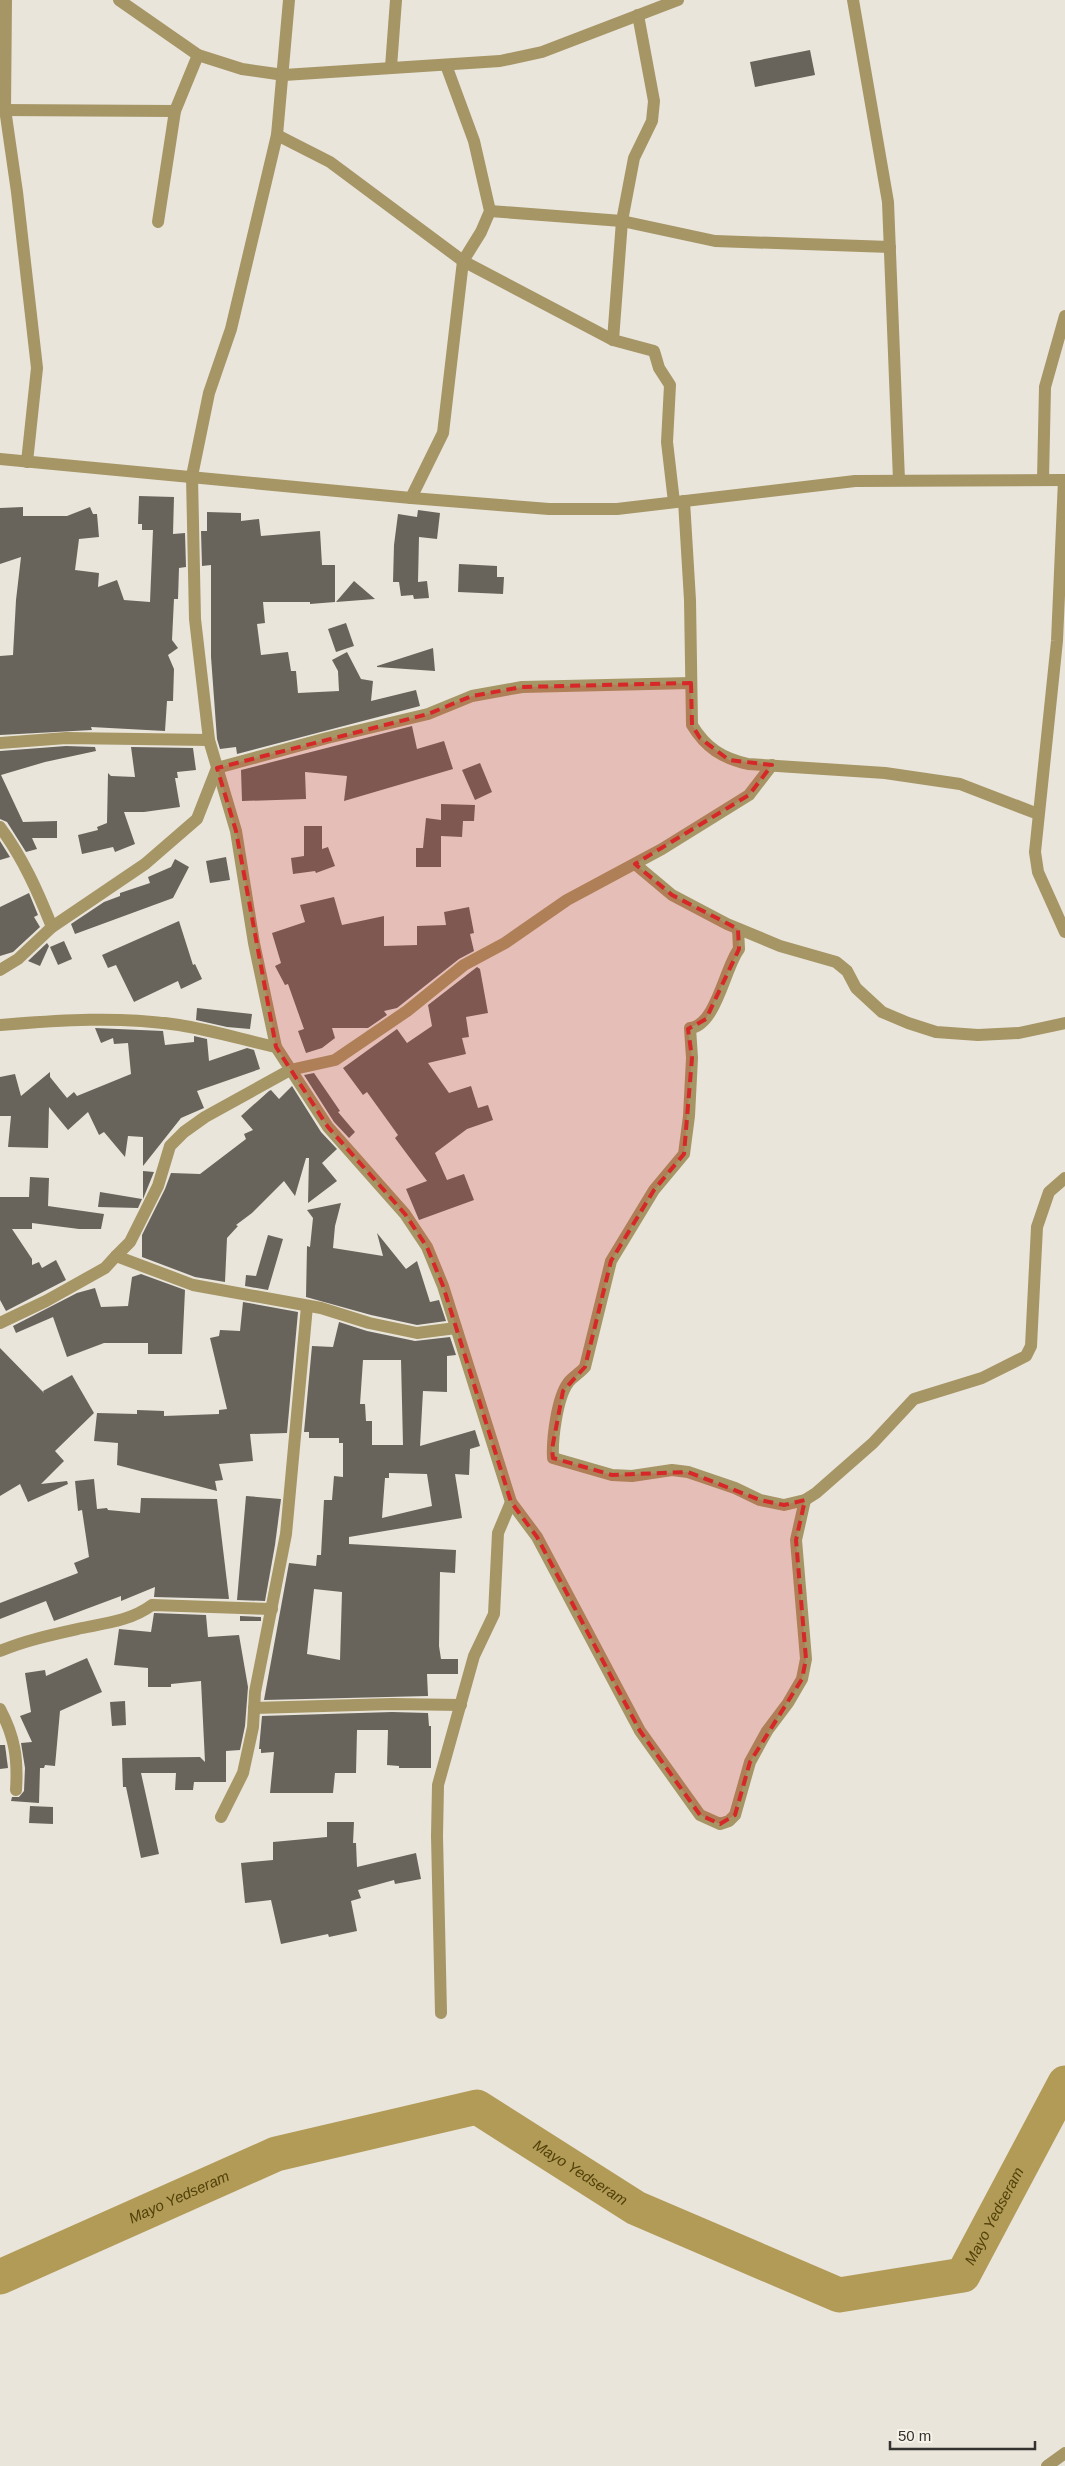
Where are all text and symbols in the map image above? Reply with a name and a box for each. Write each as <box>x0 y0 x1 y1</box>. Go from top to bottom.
water label: Mayo Yedseram <box>530 2136 631 2208</box>
water label: Mayo Yedseram <box>961 2164 1027 2268</box>
water label: Mayo Yedseram <box>126 2167 232 2227</box>
scale bar <box>890 2418 1035 2450</box>
text: 50 m <box>898 2427 931 2444</box>

